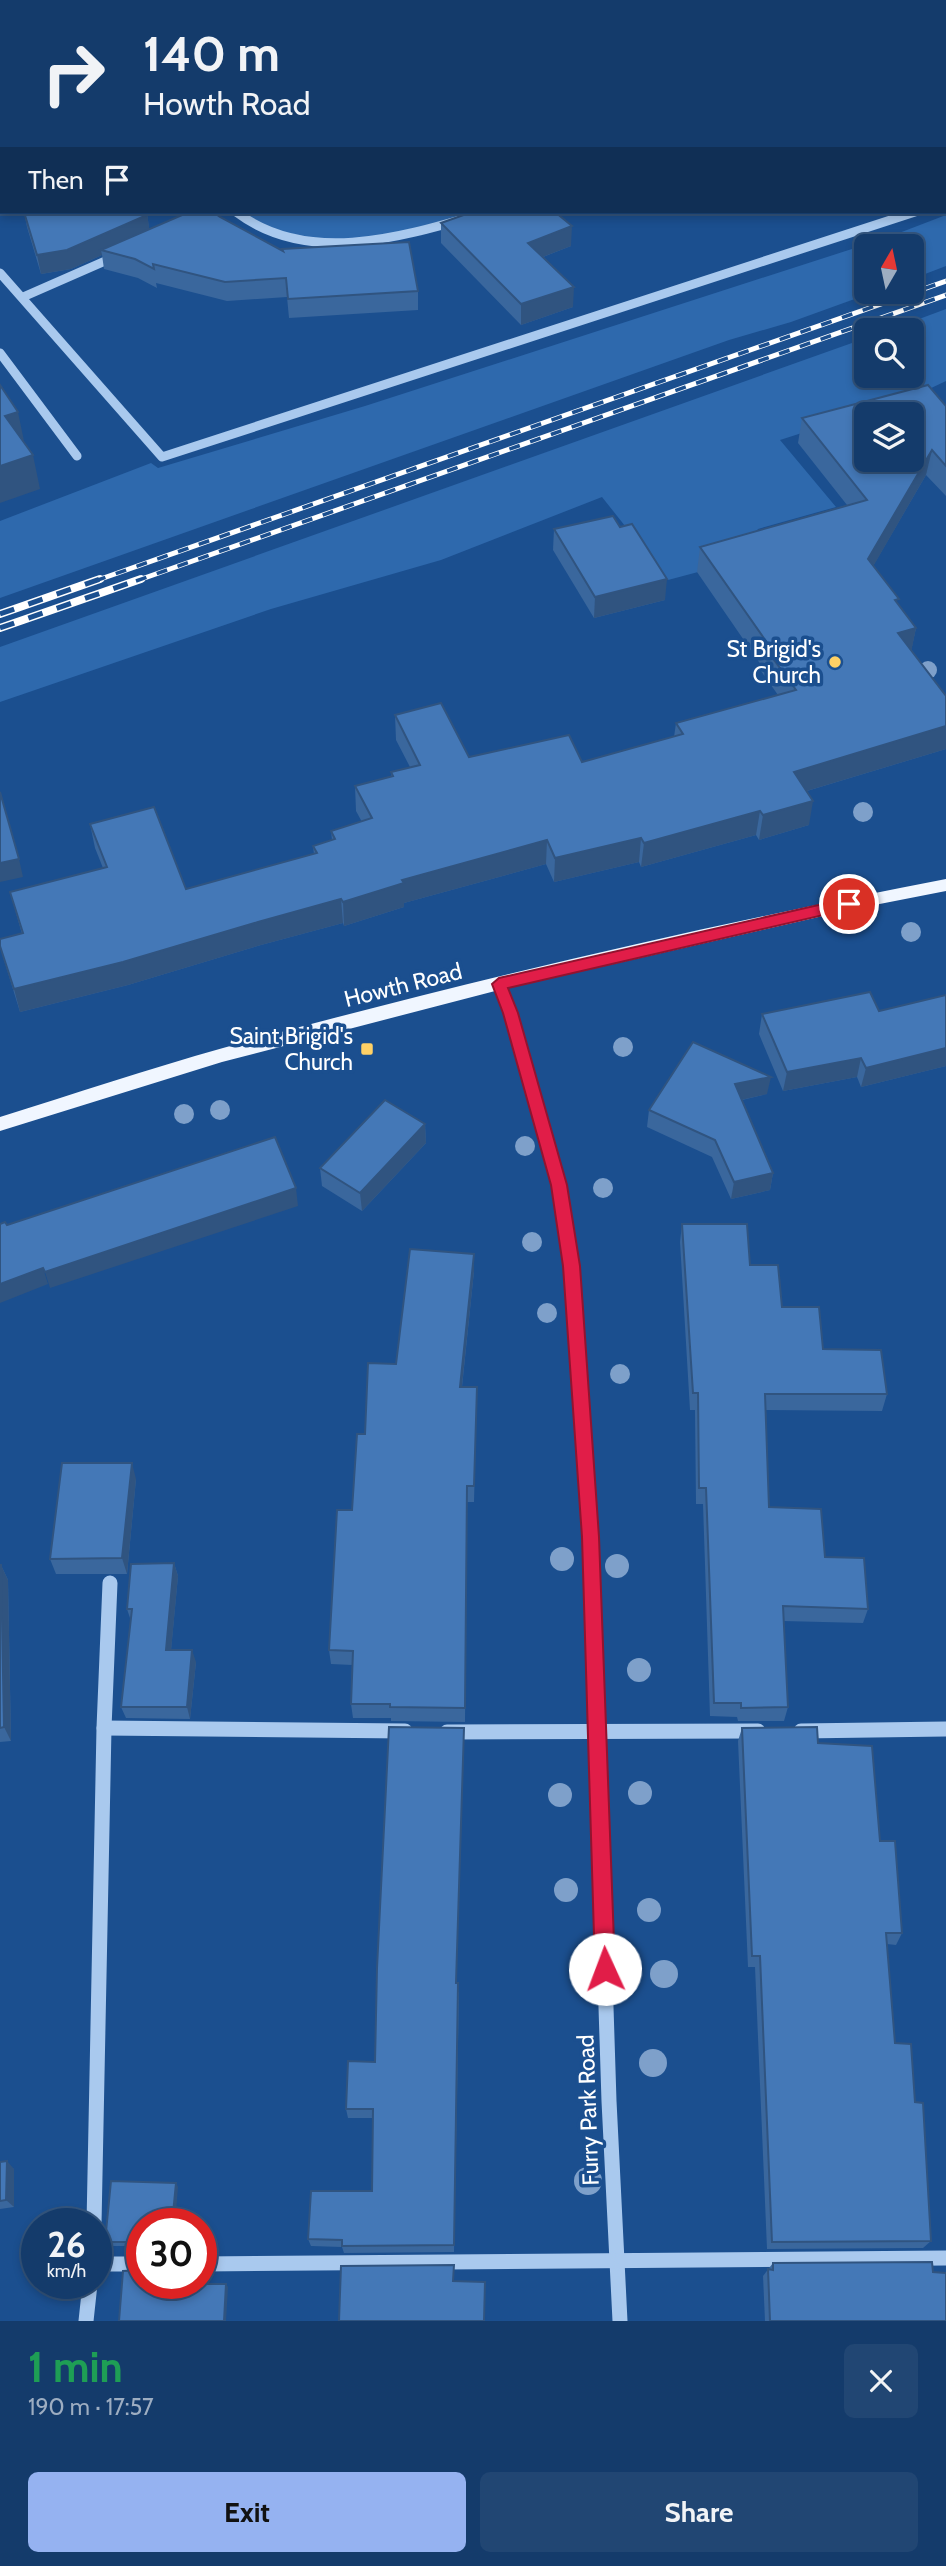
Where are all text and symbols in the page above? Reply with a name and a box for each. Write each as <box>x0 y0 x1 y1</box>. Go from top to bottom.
text: 140 m <box>143 24 280 83</box>
icon: right <box>28 28 119 119</box>
text: Howth Road <box>143 84 311 123</box>
icon: arrive <box>98 161 136 199</box>
text: Then <box>28 164 84 196</box>
north arrow <box>854 234 924 304</box>
map controls <box>854 234 924 472</box>
button: search <box>854 318 924 388</box>
button: layers <box>854 402 924 472</box>
place label: St Brigid's Church <box>727 635 821 689</box>
marker: St Brigid's Church <box>827 654 843 670</box>
pin <box>819 874 879 934</box>
icon: arrive <box>830 885 868 923</box>
street label: Howth Road <box>341 957 465 1013</box>
place label: Saint Brigid's Church <box>230 1022 353 1076</box>
marker: Saint Brigid's Church <box>359 1041 375 1057</box>
position arrow <box>568 1932 642 2006</box>
street label: Furry Park Road <box>571 2034 605 2186</box>
speed limit sign: 30 <box>126 2208 217 2299</box>
text: 26 <box>47 2223 86 2266</box>
text: km/h <box>47 2260 86 2282</box>
text: 1 min <box>28 2341 123 2393</box>
button: close <box>844 2344 918 2418</box>
text: 190 m · 17:57 <box>28 2393 154 2421</box>
button: Exit <box>28 2472 466 2552</box>
button: Share <box>480 2472 918 2552</box>

